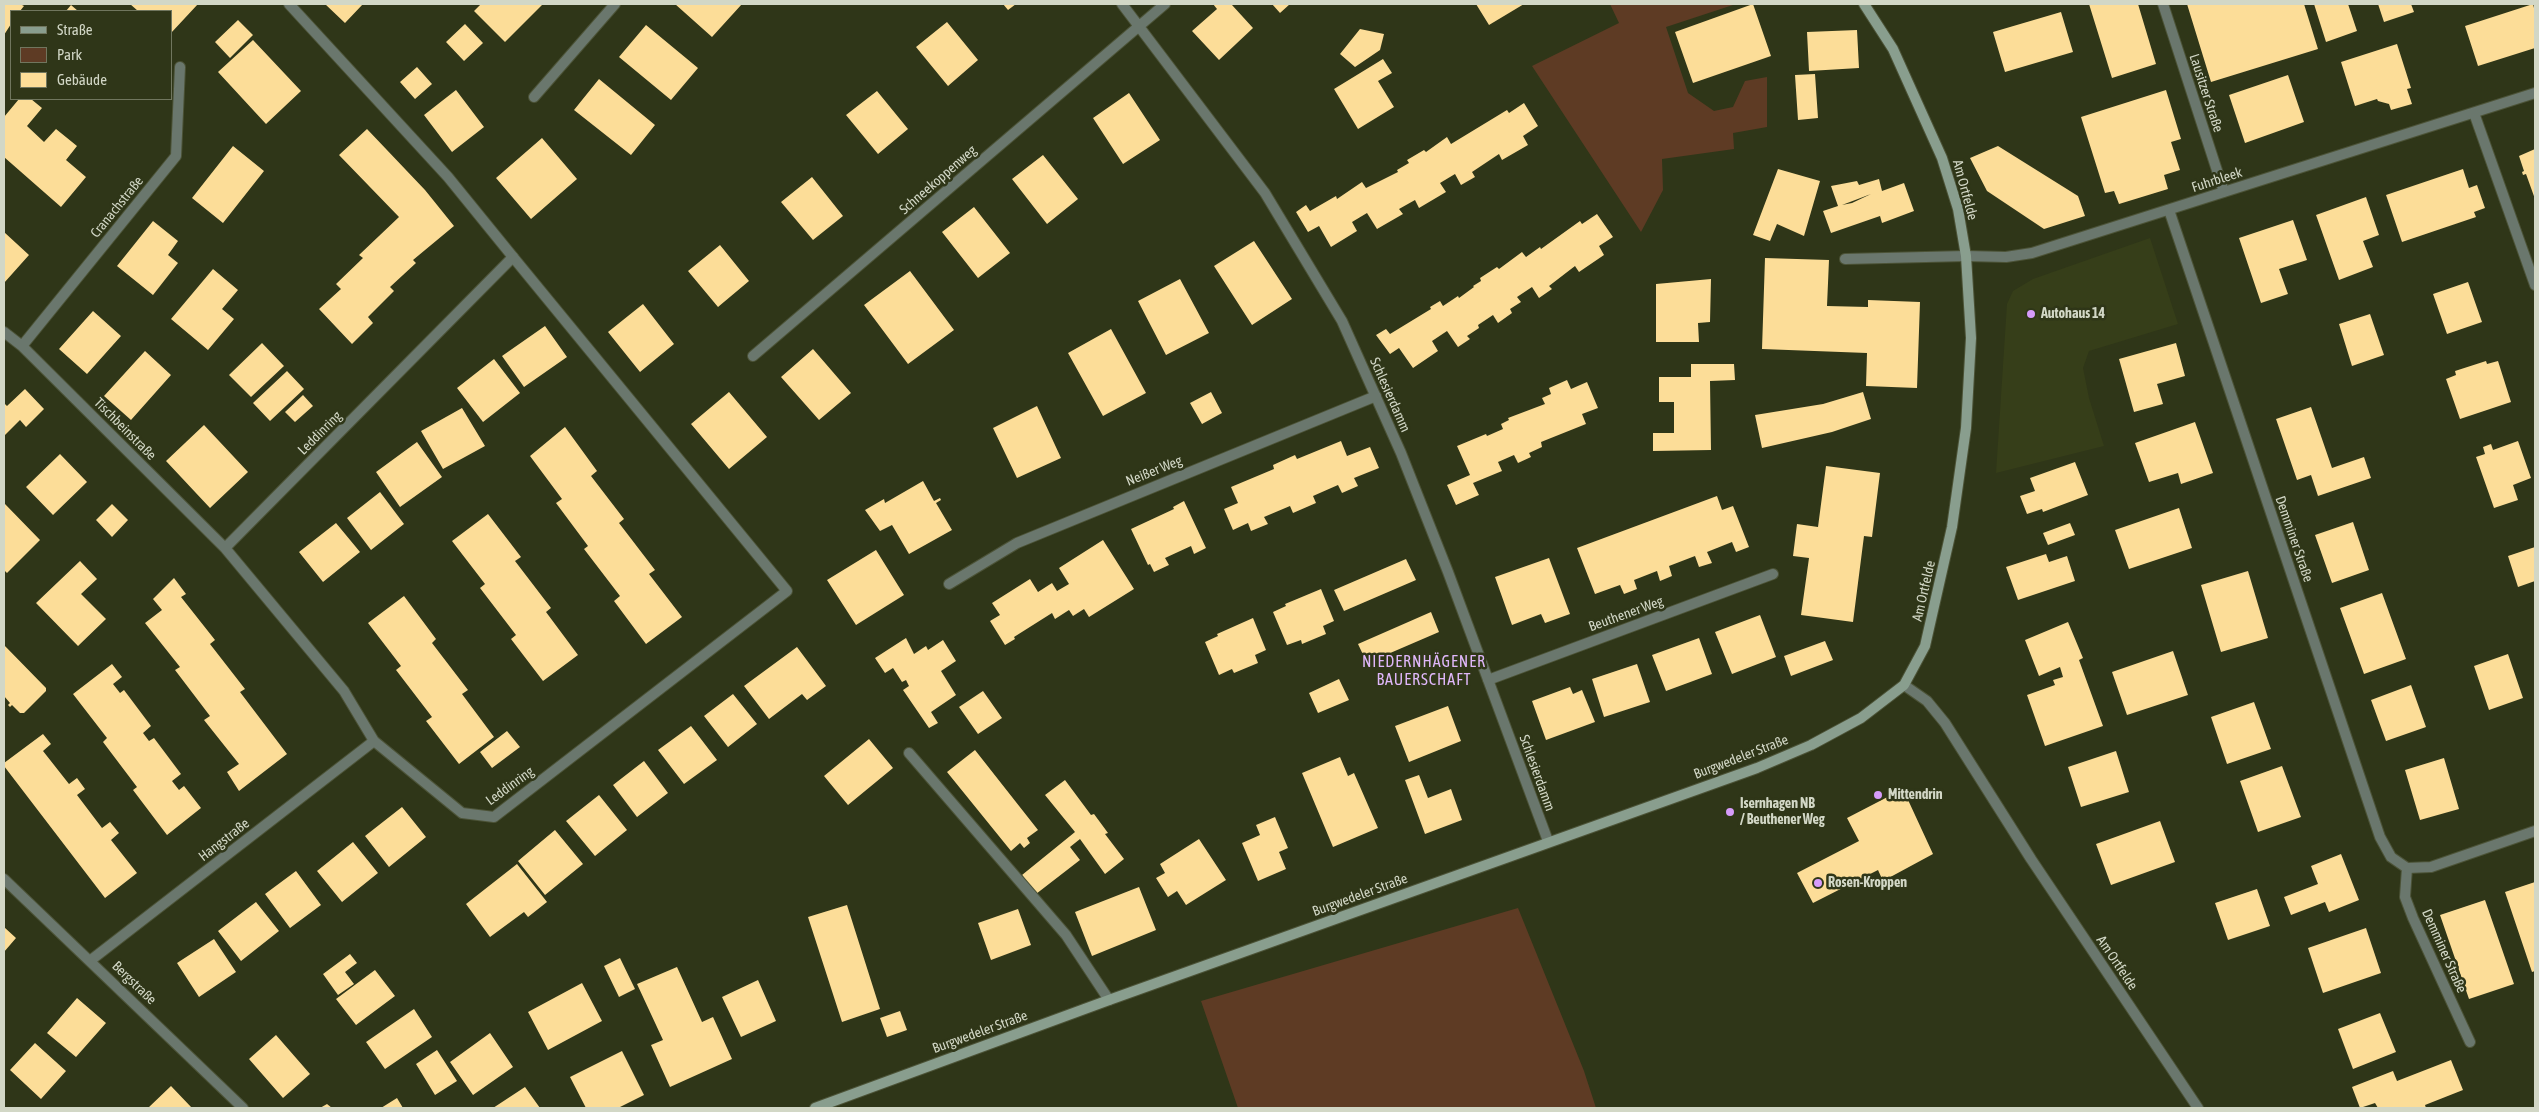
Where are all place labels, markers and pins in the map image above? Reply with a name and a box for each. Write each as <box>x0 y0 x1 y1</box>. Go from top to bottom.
place label: Autohaus 14 <box>2041 306 2105 322</box>
marker: Autohaus 14 <box>2025 308 2037 320</box>
place label: Mittendrin <box>1888 787 1942 803</box>
marker: Mittendrin <box>1872 789 1884 801</box>
place label: Isernhagen NB / Beuthener Weg <box>1740 796 1825 829</box>
marker: Isernhagen NB / Beuthener Weg <box>1724 806 1736 818</box>
place label: Rosen-Kroppen <box>1828 875 1907 891</box>
marker: Rosen-Kroppen <box>1812 877 1824 889</box>

